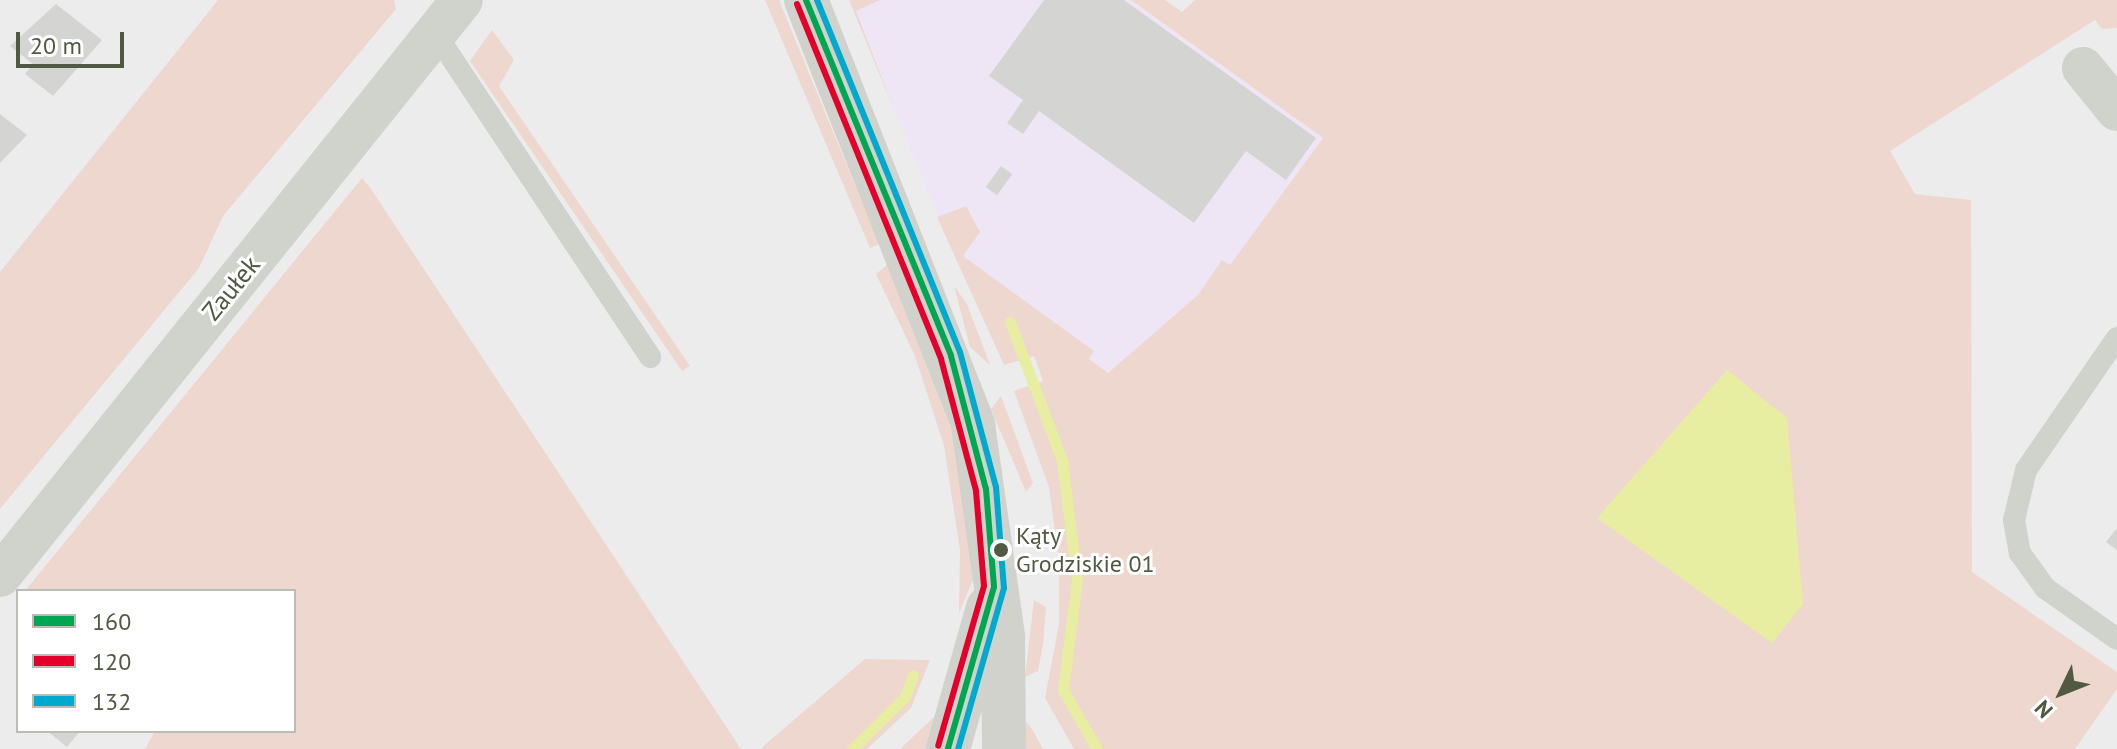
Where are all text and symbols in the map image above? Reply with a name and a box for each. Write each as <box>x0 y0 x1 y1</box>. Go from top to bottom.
scale bar <box>20 16 128 66</box>
text: 20 m <box>30 30 82 61</box>
street label: Zaułek <box>196 250 266 326</box>
place label: Kąty Grodziskie 01 <box>1016 522 1155 578</box>
marker: Kąty Grodziskie 01 <box>993 542 1009 558</box>
legend <box>16 589 296 733</box>
text: 160 <box>92 606 131 637</box>
text: 120 <box>92 646 131 677</box>
north arrow <box>2021 653 2101 733</box>
text: 132 <box>92 686 131 717</box>
text: N <box>2028 695 2059 724</box>

